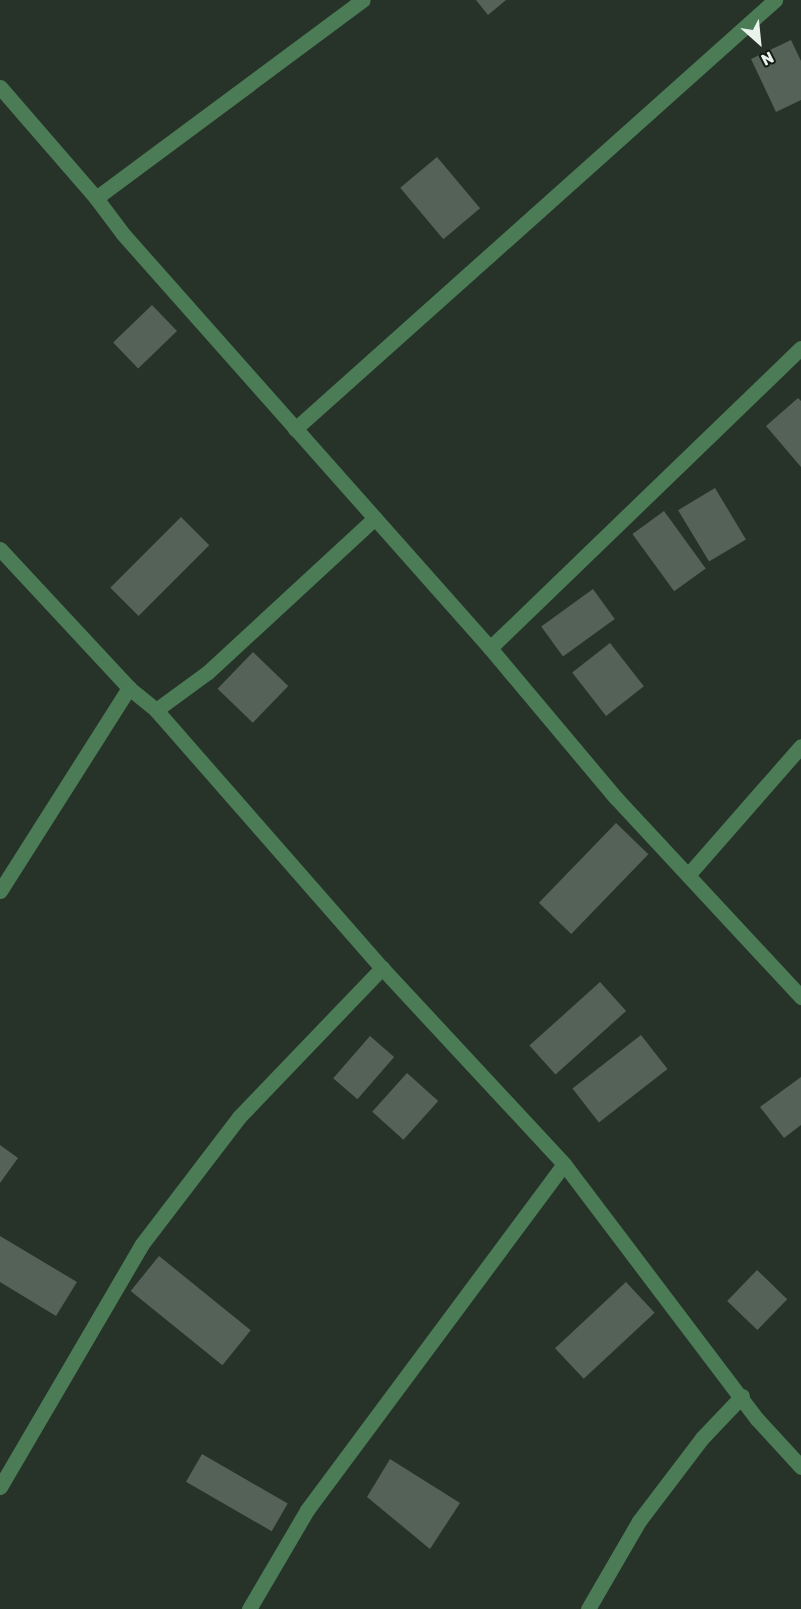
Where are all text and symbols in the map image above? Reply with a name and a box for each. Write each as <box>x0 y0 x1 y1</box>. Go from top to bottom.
north arrow <box>729 12 789 72</box>
text: N <box>758 47 777 70</box>

